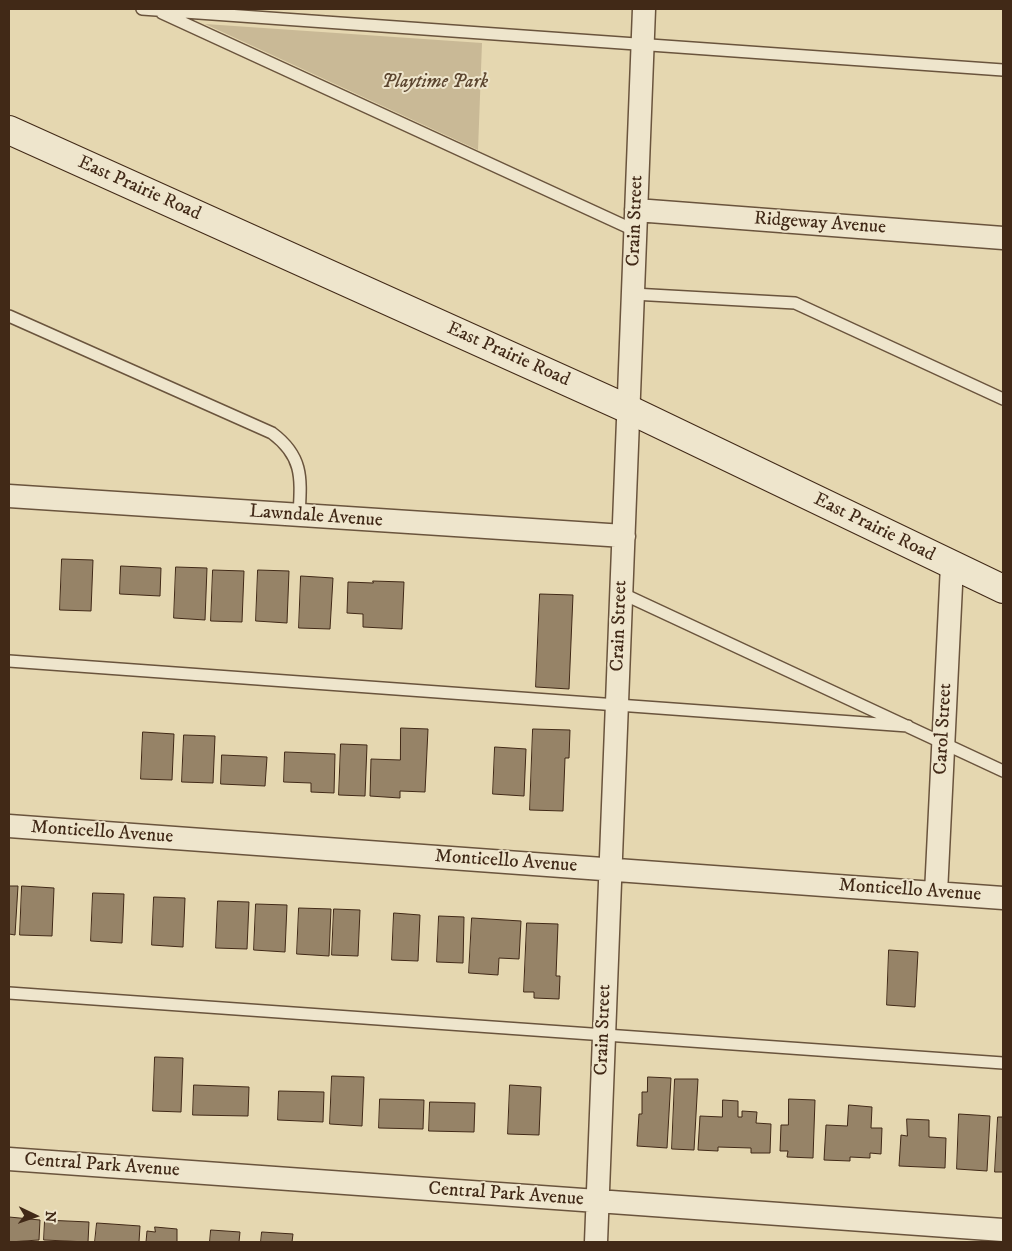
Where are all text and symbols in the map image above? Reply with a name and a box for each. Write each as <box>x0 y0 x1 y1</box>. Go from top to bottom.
park label: Playtime Park <box>382 72 488 94</box>
street label: East Prairie Road <box>74 152 204 226</box>
street label: Crain Street <box>623 175 649 267</box>
street label: Ridgeway Avenue <box>753 208 887 240</box>
street label: East Prairie Road <box>443 318 573 392</box>
street label: East Prairie Road <box>810 489 938 567</box>
street label: Lawndale Avenue <box>249 501 383 533</box>
street label: Crain Street <box>607 580 633 672</box>
street label: Carol Street <box>930 683 958 775</box>
street label: Monticello Avenue <box>30 817 174 849</box>
street label: Monticello Avenue <box>434 846 578 878</box>
street label: Monticello Avenue <box>838 875 982 907</box>
street label: Crain Street <box>591 984 617 1076</box>
street label: Central Park Avenue <box>24 1149 180 1183</box>
street label: Central Park Avenue <box>428 1178 584 1212</box>
north arrow <box>10 1191 60 1241</box>
text: N <box>41 1211 59 1223</box>

